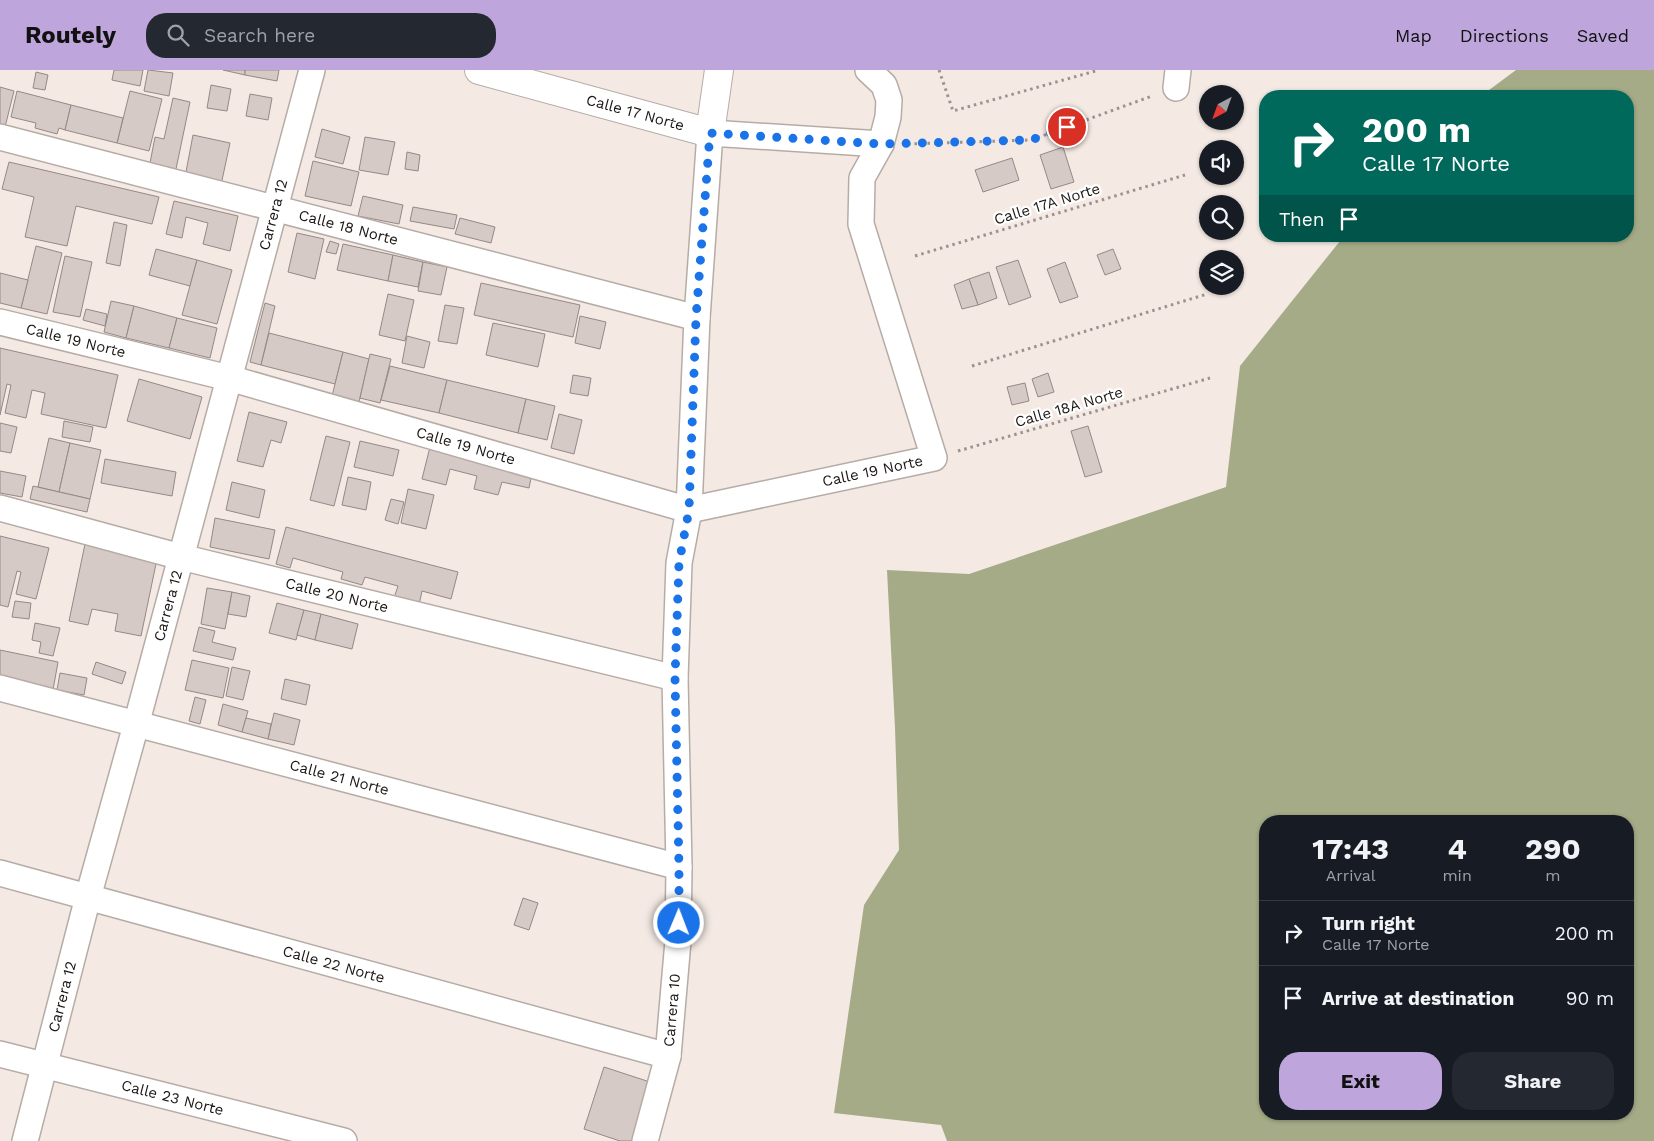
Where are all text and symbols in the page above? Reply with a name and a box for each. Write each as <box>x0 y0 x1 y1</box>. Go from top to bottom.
search box <box>146 13 496 58</box>
text: Routely <box>25 21 116 49</box>
icon: search <box>164 21 192 49</box>
text: Search here <box>204 24 315 47</box>
text: Map <box>1395 25 1432 46</box>
text: Directions <box>1460 25 1549 46</box>
text: Saved <box>1577 25 1629 46</box>
north arrow <box>1199 85 1244 130</box>
map controls <box>1199 85 1244 295</box>
street label: Calle 17 Norte <box>584 91 686 135</box>
pin <box>1046 106 1088 148</box>
text: 200 m <box>1362 109 1471 151</box>
icon: right <box>1279 110 1344 175</box>
icon: arrive <box>1053 113 1081 141</box>
button: sound <box>1199 140 1244 185</box>
text: Calle 17 Norte <box>1362 151 1510 176</box>
street label: Carrera 12 <box>255 177 291 252</box>
street label: Calle 17A Norte <box>992 179 1102 229</box>
button: search <box>1199 195 1244 240</box>
icon: arrive <box>1335 205 1363 233</box>
street label: Calle 18 Norte <box>297 206 400 249</box>
text: Then <box>1279 208 1325 231</box>
button: layers <box>1199 250 1244 295</box>
street label: Calle 19 Norte <box>24 320 128 361</box>
street label: Calle 18A Norte <box>1013 383 1125 431</box>
street label: Calle 19 Norte <box>414 423 517 469</box>
street label: Calle 19 Norte <box>821 452 924 490</box>
street label: Carrera 12 <box>150 568 186 643</box>
street label: Calle 20 Norte <box>283 574 390 616</box>
street label: Calle 21 Norte <box>288 756 391 799</box>
text: 17:43 <box>1312 831 1389 866</box>
text: 4 <box>1447 831 1467 866</box>
text: 290 <box>1525 831 1581 866</box>
text: Arrival <box>1326 866 1376 885</box>
text: min <box>1442 866 1472 885</box>
text: m <box>1545 866 1561 885</box>
position arrow <box>652 896 704 948</box>
text: Turn right <box>1322 912 1415 935</box>
icon: right <box>1279 919 1307 947</box>
text: 200 m <box>1555 922 1614 945</box>
text: Calle 17 Norte <box>1322 935 1430 954</box>
street label: Calle 22 Norte <box>281 942 387 987</box>
street label: Carrera 12 <box>44 959 80 1034</box>
street label: Carrera 10 <box>660 973 684 1048</box>
icon: arrive <box>1279 984 1307 1012</box>
text: Arrive at destination <box>1322 987 1514 1010</box>
text: 90 m <box>1566 987 1614 1010</box>
button: Exit <box>1279 1052 1442 1110</box>
button: Share <box>1452 1052 1614 1110</box>
street label: Calle 23 Norte <box>120 1076 226 1119</box>

